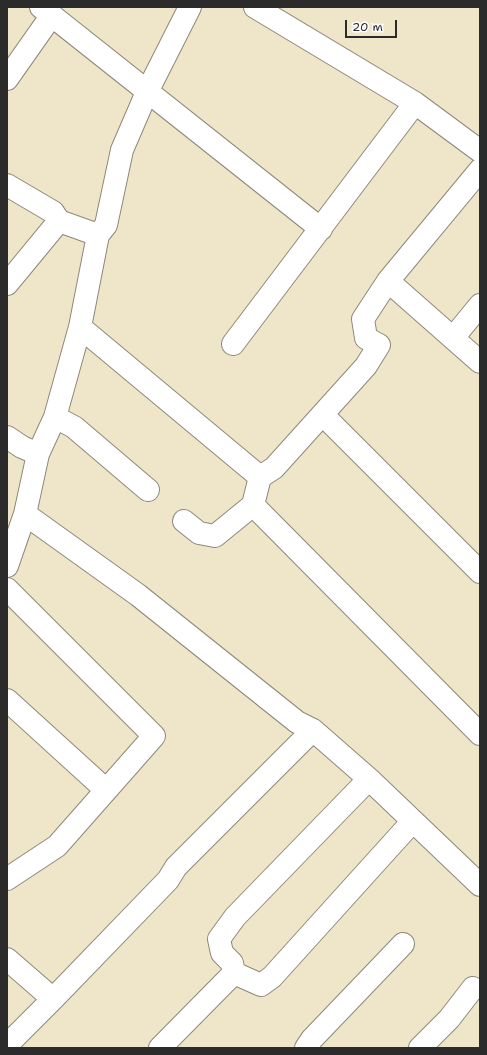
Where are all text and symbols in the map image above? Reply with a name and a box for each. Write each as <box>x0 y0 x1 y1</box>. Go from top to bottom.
scale bar <box>347 12 399 38</box>
text: 20 m <box>352 19 383 35</box>

